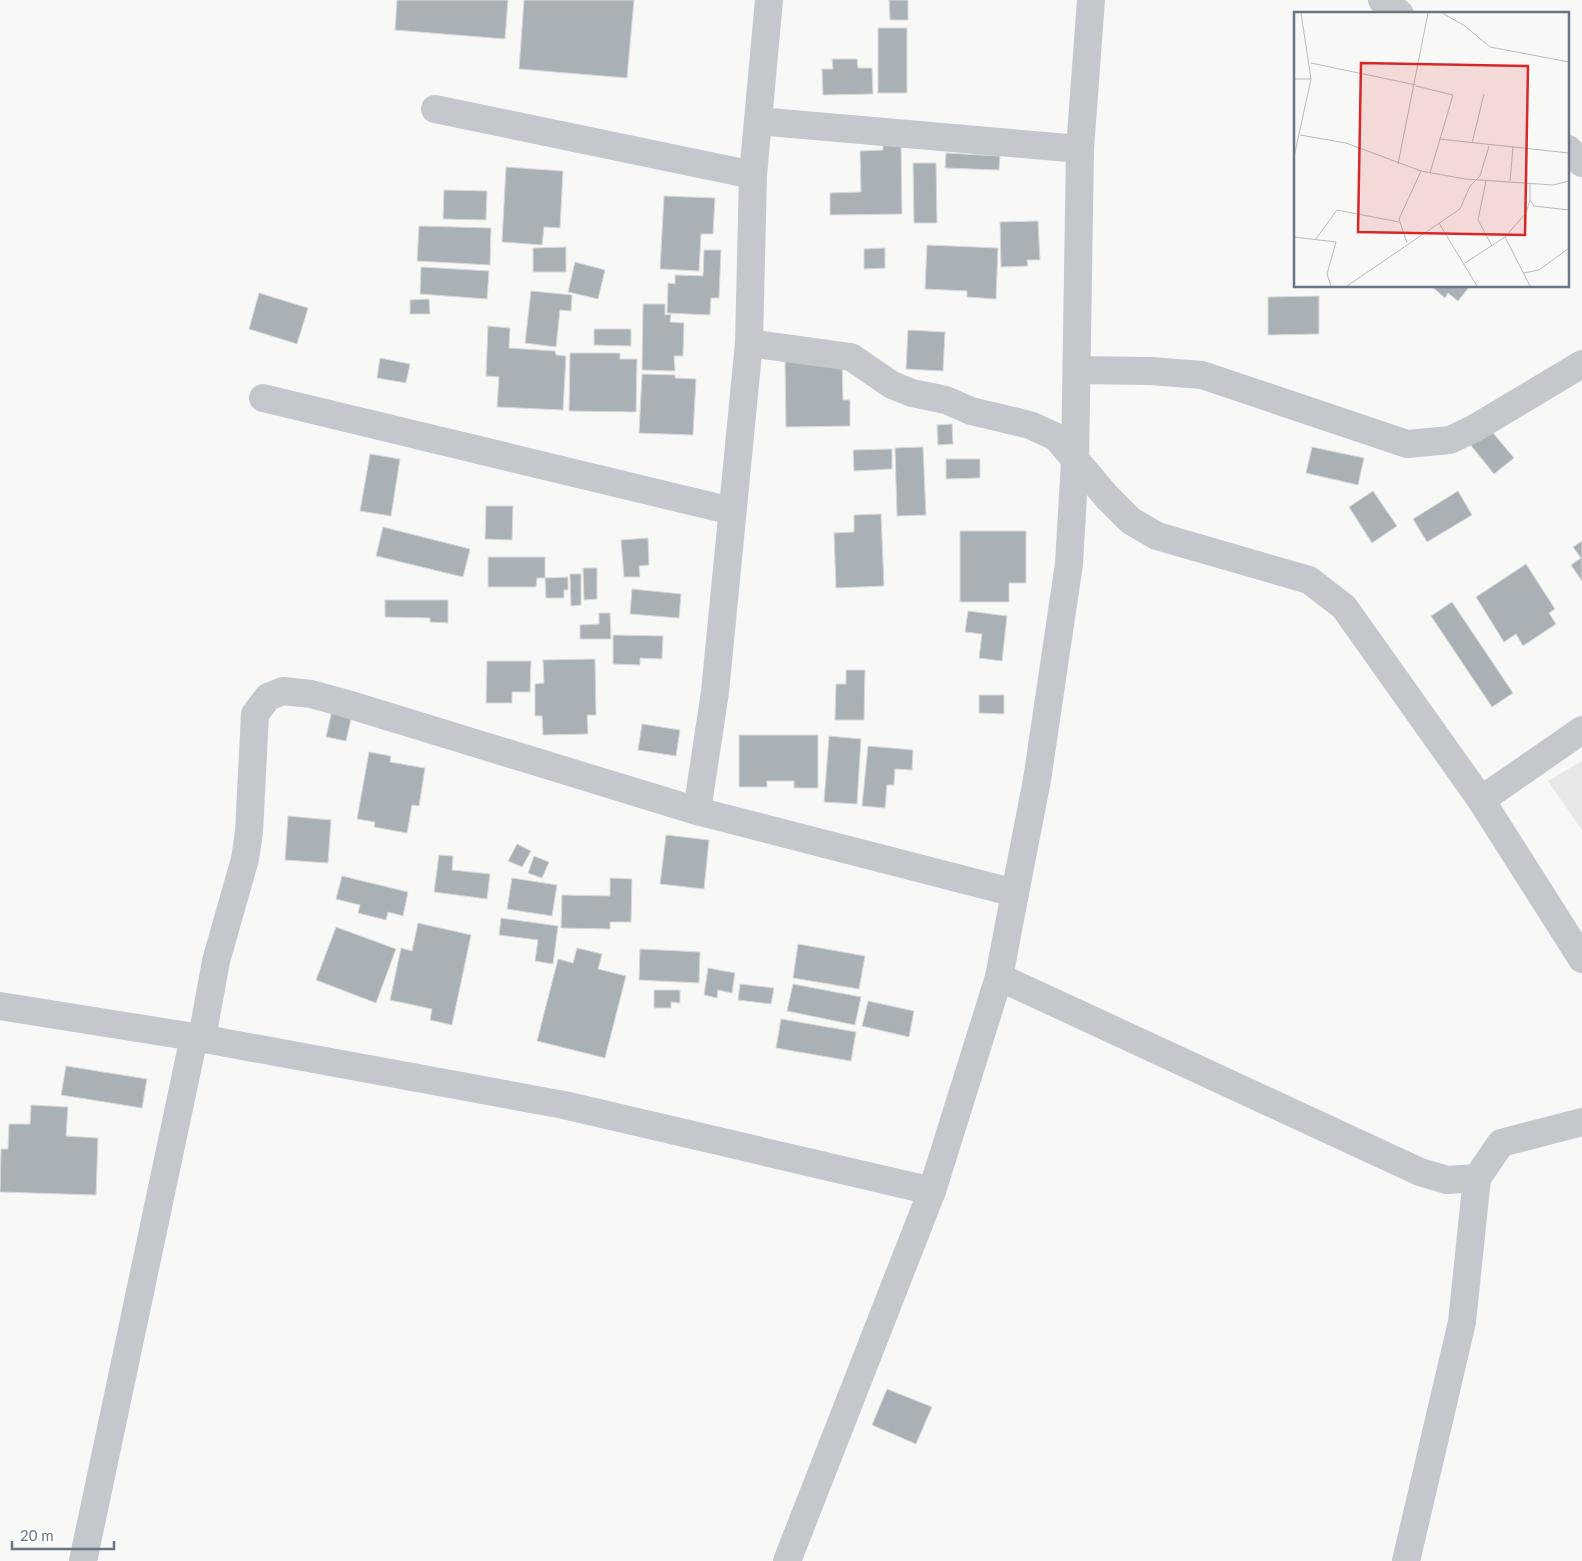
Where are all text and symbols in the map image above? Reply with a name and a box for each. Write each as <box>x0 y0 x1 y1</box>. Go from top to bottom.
inset map <box>1294 12 1570 288</box>
scale bar <box>12 1518 115 1550</box>
text: 20 m <box>20 1526 54 1544</box>

